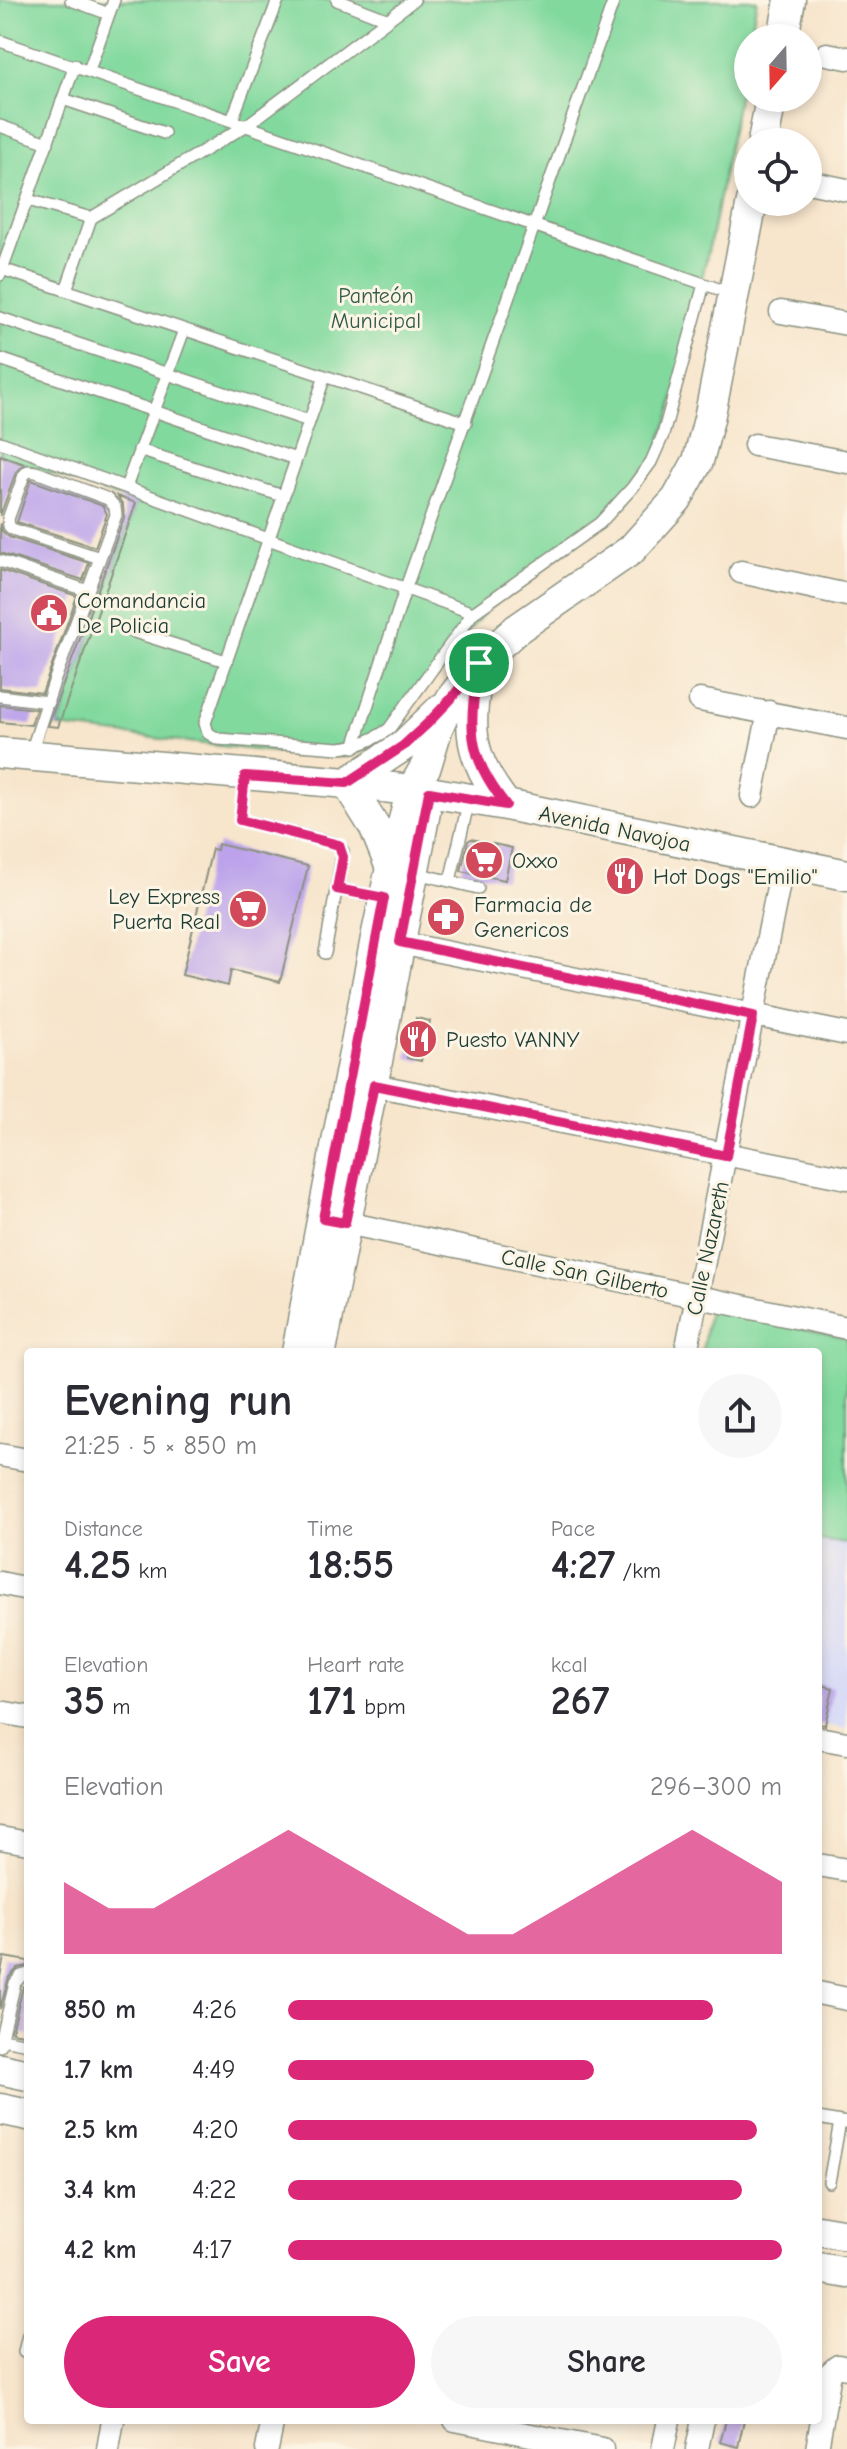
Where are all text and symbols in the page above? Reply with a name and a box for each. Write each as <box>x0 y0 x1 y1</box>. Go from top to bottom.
north arrow <box>734 24 822 112</box>
map controls <box>734 24 822 216</box>
button: locate <box>734 128 822 216</box>
park label: Panteón Municipal <box>331 283 421 334</box>
place label: Comandancia De Policia <box>77 588 206 639</box>
public building icon: Comandancia De Policia <box>28 592 70 634</box>
pin <box>445 629 513 697</box>
icon: arrive <box>457 641 501 685</box>
street label: Avenida Navojoa <box>537 800 693 858</box>
supermarket icon: Oxxo <box>463 839 505 881</box>
place label: Oxxo <box>512 848 558 874</box>
restaurant icon: Hot Dogs "Emilio" <box>604 855 646 897</box>
place label: Hot Dogs "Emilio" <box>653 864 818 890</box>
place label: Ley Express Puerta Real <box>108 884 220 935</box>
supermarket icon: Ley Express Puerta Real <box>227 888 269 930</box>
place label: Farmacia de Genericos <box>474 892 592 943</box>
pharmacy icon: Farmacia de Genericos <box>425 896 467 938</box>
restaurant icon: Puesto VANNY <box>397 1018 439 1060</box>
place label: Puesto VANNY <box>446 1027 580 1053</box>
street label: Calle Nazareth <box>681 1179 735 1318</box>
street label: Calle San Gilberto <box>499 1244 671 1304</box>
button: share <box>698 1374 782 1458</box>
text: Evening run <box>64 1375 292 1426</box>
text: 21:25 · 5 × 850 m <box>64 1431 257 1461</box>
text: Distance <box>64 1516 143 1542</box>
text: Time <box>307 1516 353 1542</box>
text: Pace <box>551 1516 595 1542</box>
text: 4.25 <box>64 1542 131 1588</box>
text: 18:55 <box>307 1542 394 1588</box>
text: 4:27 <box>551 1542 615 1588</box>
text: km <box>131 1558 167 1584</box>
text: /km <box>615 1558 661 1584</box>
text: Elevation <box>64 1652 148 1678</box>
text: Heart rate <box>307 1652 404 1678</box>
text: kcal <box>551 1652 588 1678</box>
text: 35 <box>64 1678 105 1724</box>
text: 171 <box>307 1678 357 1724</box>
text: 267 <box>551 1678 610 1724</box>
text: m <box>105 1694 131 1720</box>
text: bpm <box>357 1694 406 1720</box>
text: Elevation <box>64 1772 164 1802</box>
text: 296–300 m <box>650 1772 782 1802</box>
text: 850 m <box>64 1995 136 2025</box>
text: 4:26 <box>192 1995 237 2025</box>
text: 1.7 km <box>64 2055 133 2085</box>
text: 4:49 <box>192 2055 236 2085</box>
text: 2.5 km <box>64 2115 138 2145</box>
text: 4:20 <box>192 2115 239 2145</box>
text: 3.4 km <box>64 2175 136 2205</box>
text: 4:22 <box>192 2175 237 2205</box>
text: 4.2 km <box>64 2235 136 2265</box>
text: 4:17 <box>192 2235 232 2265</box>
button: Save <box>64 2316 415 2408</box>
button: Share <box>431 2316 782 2408</box>

